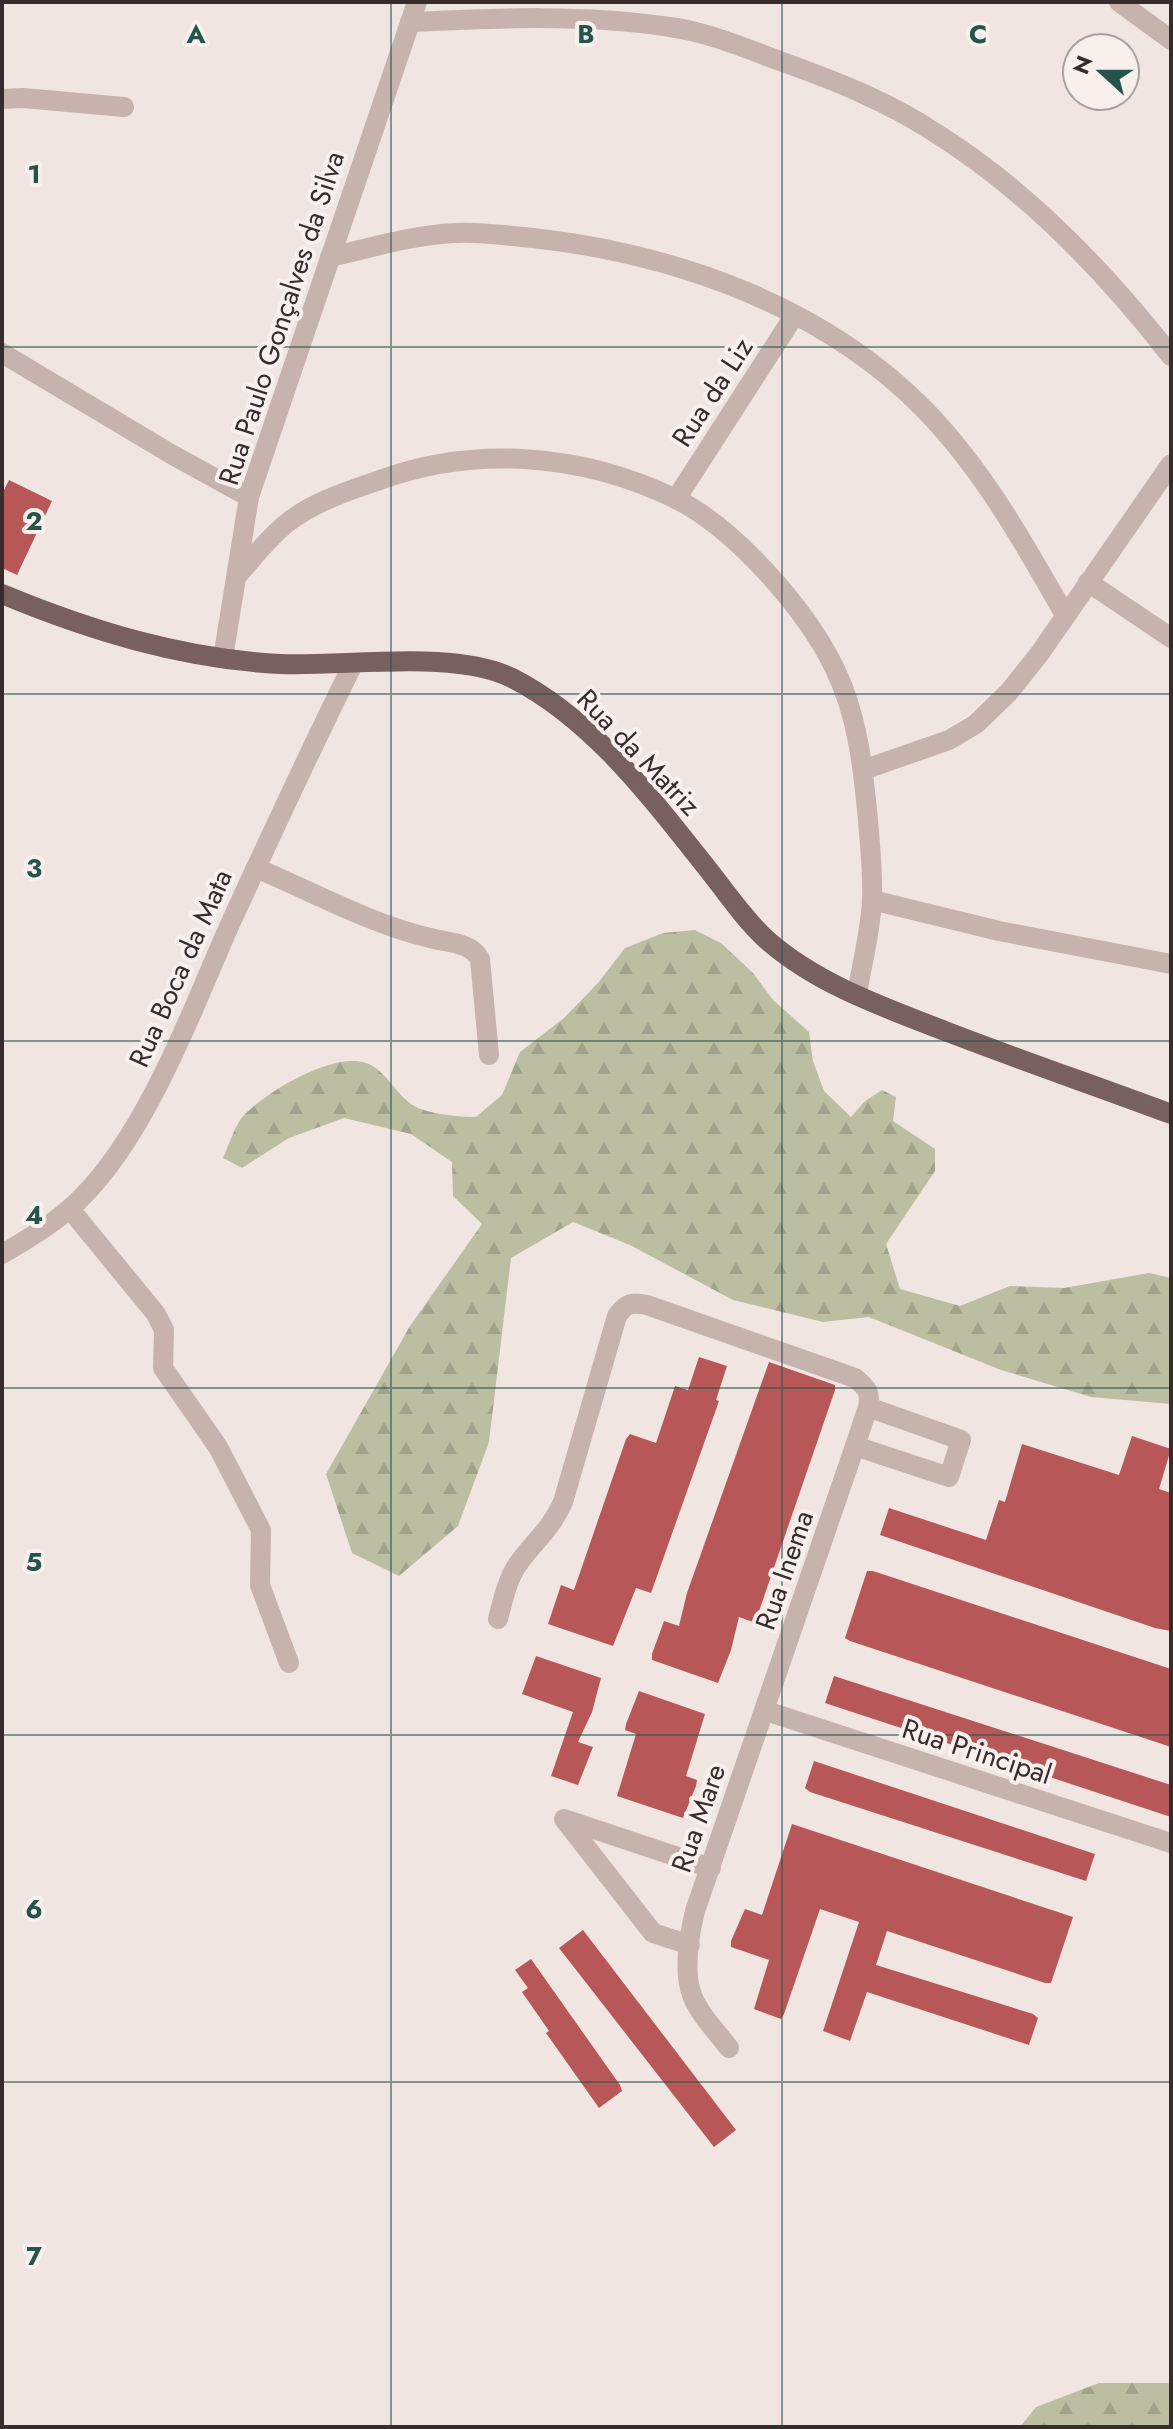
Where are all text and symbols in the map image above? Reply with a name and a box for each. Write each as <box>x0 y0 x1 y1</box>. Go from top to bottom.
text: A <box>185 15 206 53</box>
text: B <box>577 15 595 53</box>
text: C <box>969 15 987 53</box>
north arrow <box>1061 32 1141 112</box>
text: N <box>1064 51 1100 79</box>
street label: Rua Paulo Gonçalves da Silva <box>208 146 355 490</box>
text: 1 <box>27 155 41 193</box>
street label: Rua da Liz <box>662 329 763 455</box>
text: 2 <box>25 502 43 540</box>
street label: Rua da Matriz <box>567 680 710 825</box>
text: 3 <box>26 849 42 887</box>
street label: Rua Boca da Mata <box>118 863 242 1074</box>
text: 4 <box>25 1196 43 1234</box>
street label: Rua Inema <box>745 1505 824 1635</box>
text: 5 <box>26 1543 42 1581</box>
street label: Rua Principal <box>897 1708 1057 1795</box>
street label: Rua Mare <box>661 1759 736 1878</box>
text: 6 <box>25 1890 43 1928</box>
text: 7 <box>26 2237 42 2275</box>

